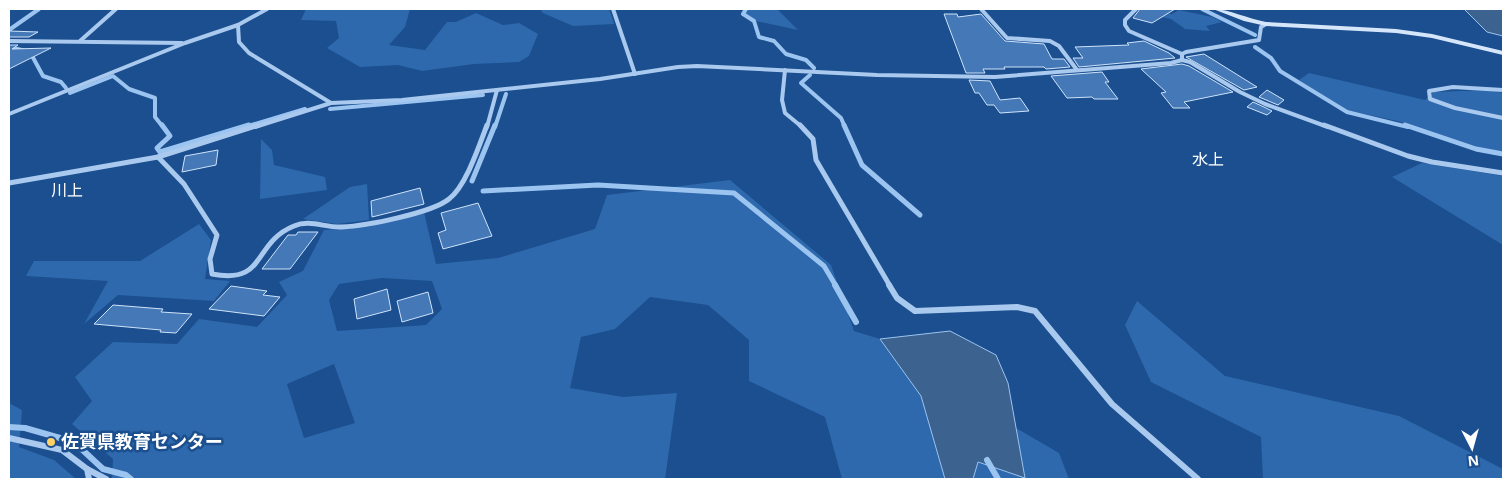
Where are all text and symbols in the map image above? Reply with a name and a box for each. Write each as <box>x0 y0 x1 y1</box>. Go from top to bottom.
district label: 水上 <box>1192 148 1224 170</box>
district label: 川上 <box>51 179 83 201</box>
north arrow <box>1447 423 1497 473</box>
place label: 佐賀県教育センター <box>61 429 223 453</box>
marker: 佐賀県教育センター <box>45 436 57 448</box>
text: N <box>1467 451 1480 471</box>

